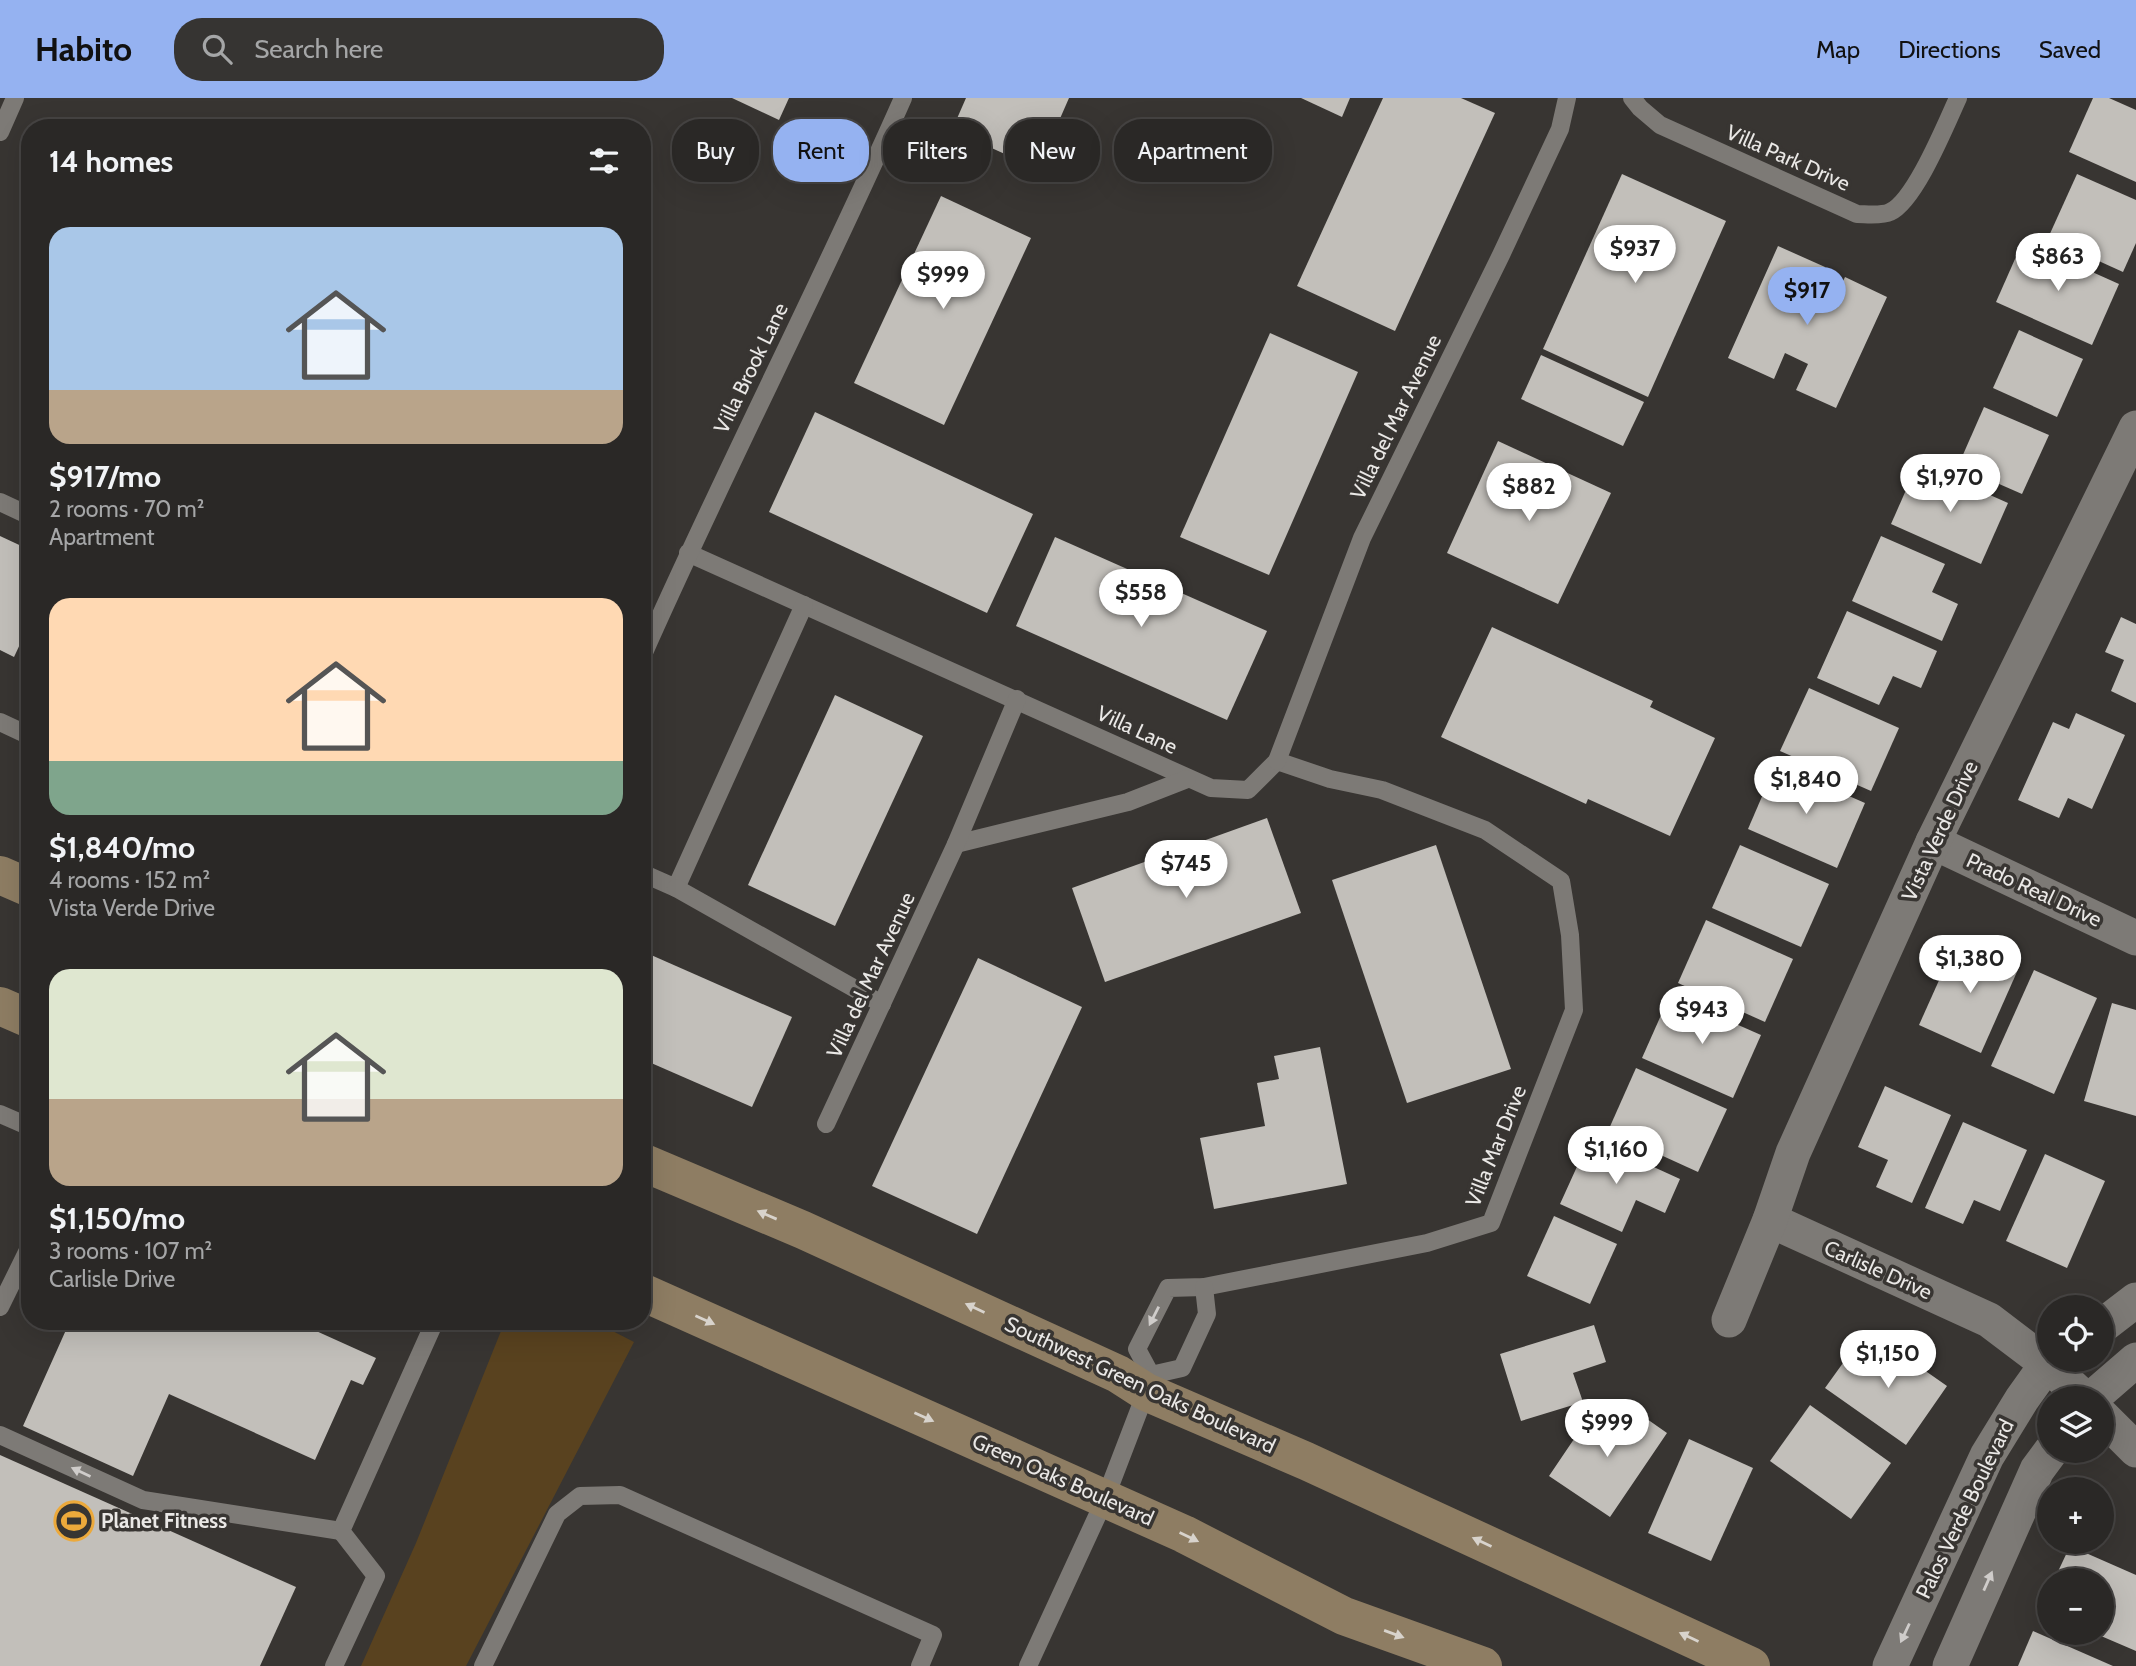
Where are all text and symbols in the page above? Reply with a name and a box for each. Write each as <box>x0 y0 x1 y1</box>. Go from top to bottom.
search box <box>174 18 664 81</box>
text: Habito <box>35 29 132 69</box>
icon: search <box>198 30 236 68</box>
text: Search here <box>254 33 383 65</box>
text: Map <box>1816 35 1860 64</box>
text: Directions <box>1898 35 2001 64</box>
text: Saved <box>2039 35 2101 64</box>
chip: Buy <box>672 119 759 182</box>
chip: Rent <box>773 119 869 182</box>
chip: Filters <box>883 119 991 182</box>
chip: New <box>1005 119 1100 182</box>
chip: Apartment <box>1114 119 1272 182</box>
street label: Villa Park Drive <box>1723 119 1854 196</box>
icon: filters <box>585 142 623 180</box>
text: 14 homes <box>49 143 173 180</box>
pin: $937 <box>1594 226 1676 285</box>
text: $937 <box>1610 234 1660 262</box>
pin: $863 <box>2017 234 2099 293</box>
text: $863 <box>2032 242 2084 270</box>
pin: $999 <box>902 252 984 311</box>
text: $999 <box>917 260 969 288</box>
pin: $917 <box>1766 268 1848 327</box>
icon: home <box>273 272 399 398</box>
text: $917 <box>1784 276 1830 304</box>
street label: Villa Brook Lane <box>708 298 793 437</box>
street label: Villa del Mar Avenue <box>1345 330 1446 503</box>
pin: $1,970 <box>1893 454 2007 514</box>
text: $917/mo <box>49 458 161 495</box>
text: $1,970 <box>1916 463 1984 491</box>
pin: $882 <box>1488 464 1570 523</box>
text: $882 <box>1502 472 1556 500</box>
text: 2 rooms · 70 m² <box>49 495 204 523</box>
text: Apartment <box>49 523 154 551</box>
pin: $558 <box>1100 570 1182 629</box>
text: $558 <box>1115 578 1167 606</box>
icon: home <box>273 643 399 769</box>
street label: Villa Lane <box>1093 700 1182 759</box>
pin: $1,840 <box>1749 756 1863 816</box>
street label: Vista Verde Drive <box>1896 757 1983 905</box>
text: $1,840 <box>1770 765 1842 793</box>
text: $1,840/mo <box>49 829 195 866</box>
pin: $745 <box>1145 840 1227 900</box>
street label: Prado Real Drive <box>1963 847 2106 932</box>
text: $745 <box>1161 849 1211 877</box>
text: 4 rooms · 152 m² <box>49 866 210 894</box>
street label: Villa del Mar Avenue <box>821 888 920 1062</box>
text: Vista Verde Drive <box>49 894 215 922</box>
pin: $1,380 <box>1913 936 2027 995</box>
text: $1,380 <box>1935 944 2005 972</box>
pin: $943 <box>1661 986 1743 1046</box>
text: $943 <box>1676 995 1728 1023</box>
icon: home <box>273 1014 399 1140</box>
street label: Villa Mar Drive <box>1460 1081 1531 1210</box>
pin: $1,160 <box>1559 1126 1673 1186</box>
text: $1,160 <box>1584 1135 1648 1163</box>
text: $1,150/mo <box>49 1200 185 1237</box>
one-way arrow <box>756 1209 777 1220</box>
street label: Carlisle Drive <box>1821 1235 1936 1304</box>
text: 3 rooms · 107 m² <box>49 1237 212 1265</box>
text: Carlisle Drive <box>49 1265 175 1293</box>
map controls <box>2037 1295 2114 1645</box>
button: locate <box>2037 1295 2114 1372</box>
one-way arrow <box>964 1302 985 1313</box>
one-way arrow <box>1148 1306 1159 1326</box>
street label: Southwest Green Oaks Boulevard <box>1001 1311 1279 1458</box>
one-way arrow <box>694 1314 715 1325</box>
pin: $1,150 <box>1831 1330 1945 1390</box>
text: $1,150 <box>1856 1339 1920 1367</box>
button: layers <box>2037 1386 2114 1463</box>
pin: $999 <box>1566 1400 1648 1459</box>
text: $999 <box>1581 1408 1633 1436</box>
one-way arrow <box>914 1411 934 1423</box>
street label: Palos Verde Boulevard <box>1910 1415 2019 1602</box>
street label: Green Oaks Boulevard <box>969 1428 1158 1531</box>
one-way arrow <box>71 1466 91 1478</box>
button: + <box>2037 1477 2114 1554</box>
sports icon: Planet Fitness <box>53 1500 95 1542</box>
place label: Planet Fitness <box>101 1508 227 1533</box>
one-way arrow <box>1179 1531 1199 1542</box>
one-way arrow <box>1472 1536 1492 1548</box>
button: − <box>2037 1568 2114 1645</box>
one-way arrow <box>1982 1571 1994 1591</box>
one-way arrow <box>1899 1623 1910 1644</box>
one-way arrow <box>1384 1629 1405 1640</box>
one-way arrow <box>1679 1632 1699 1643</box>

